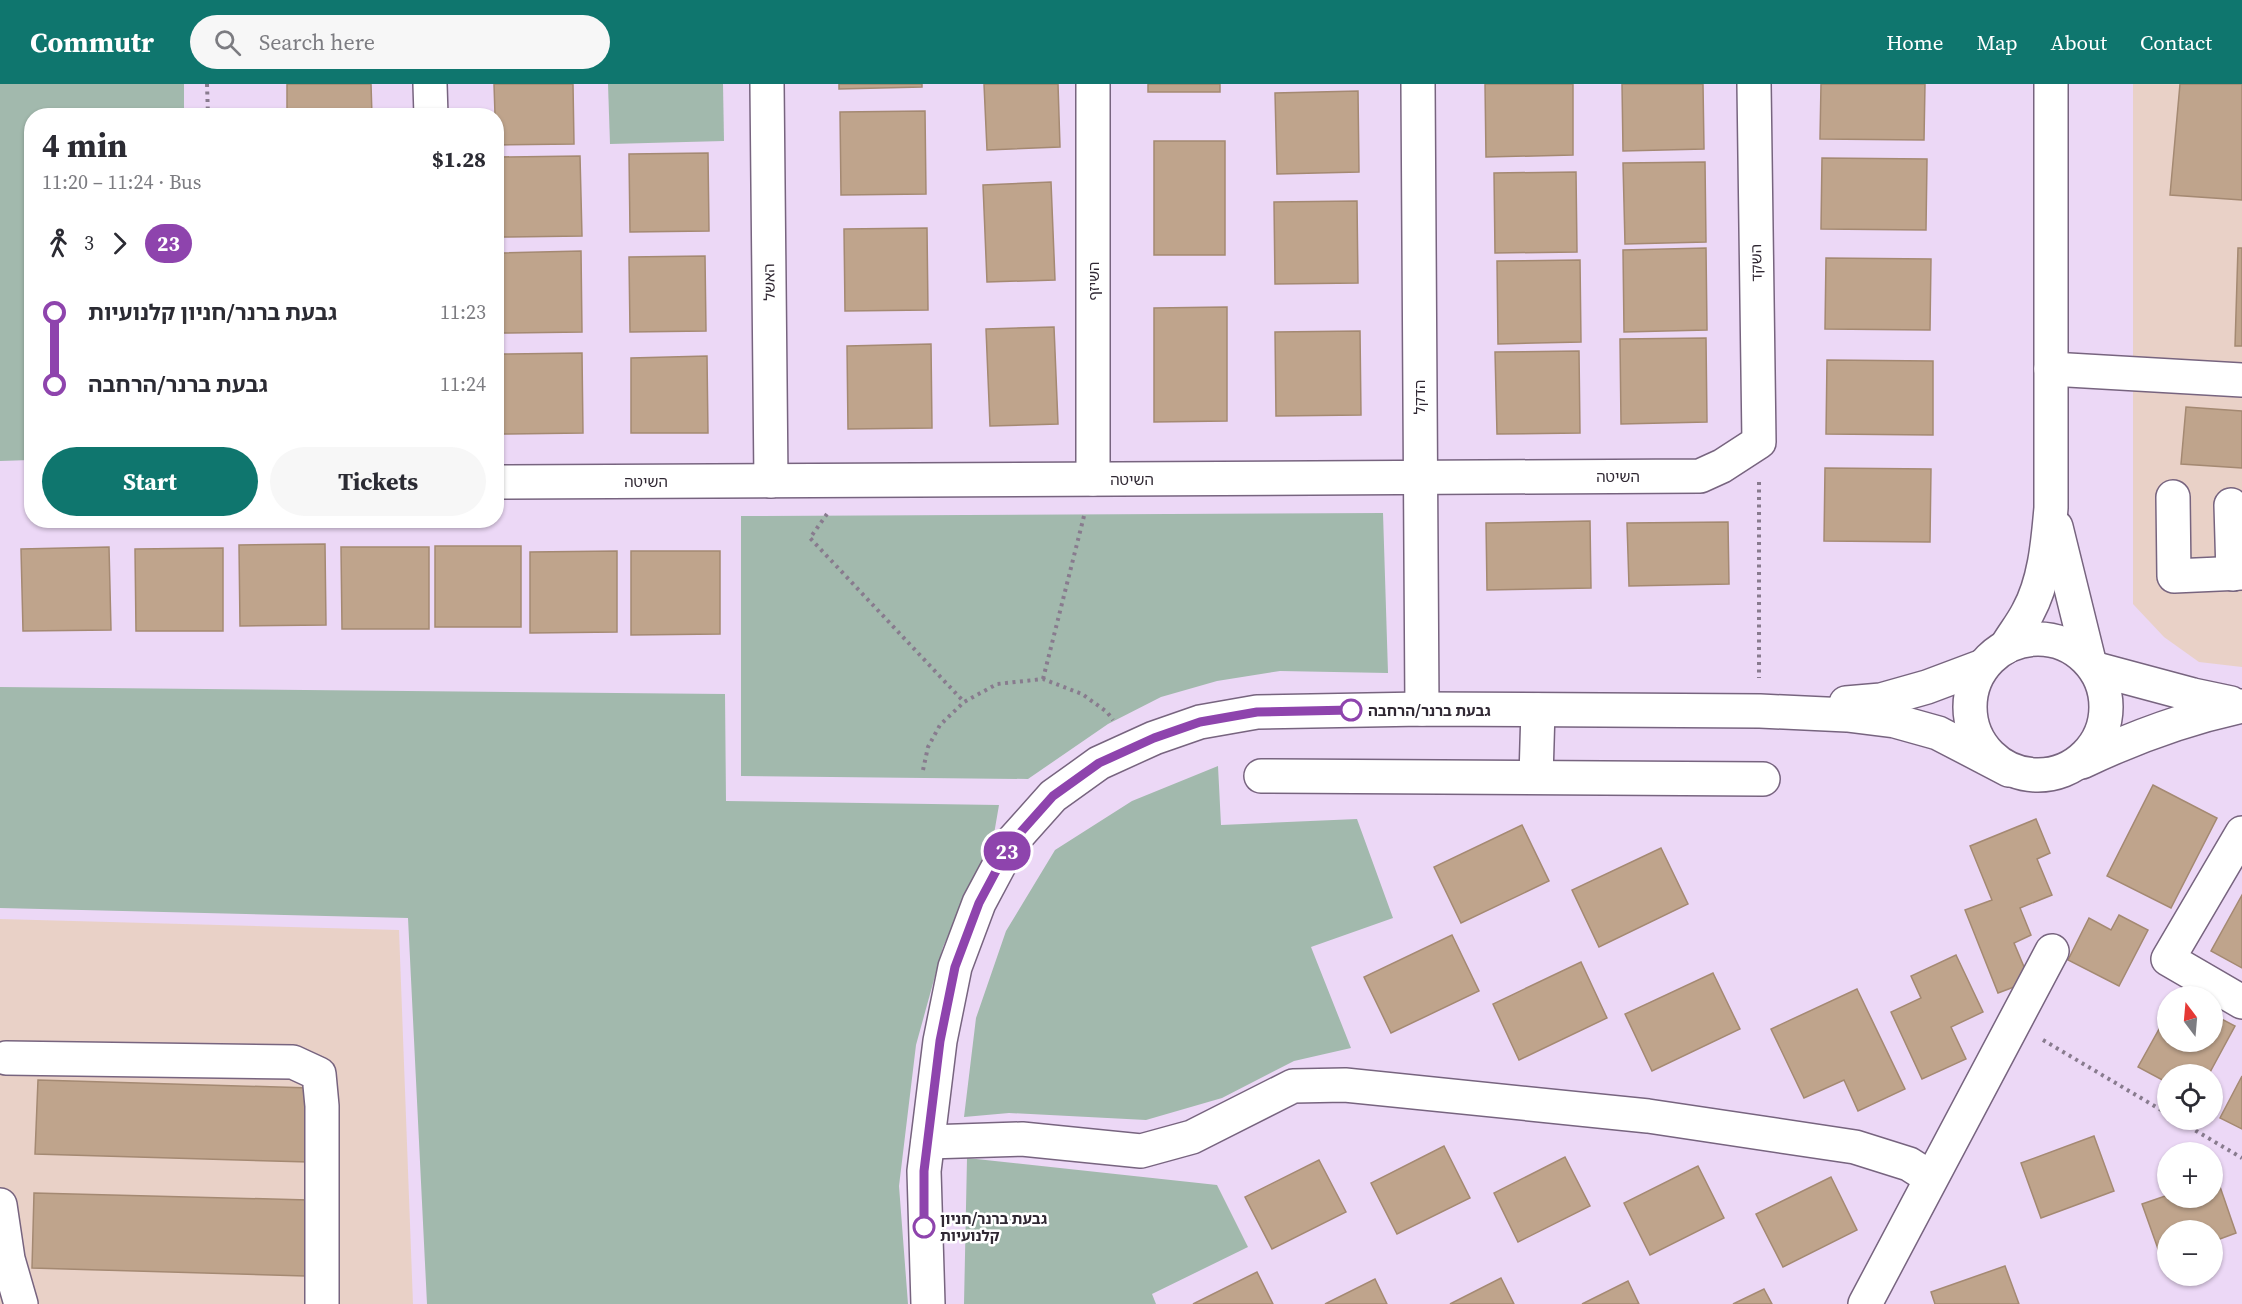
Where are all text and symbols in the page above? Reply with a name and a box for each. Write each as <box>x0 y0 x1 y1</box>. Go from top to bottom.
search box <box>190 15 610 69</box>
text: Commutr <box>30 23 154 61</box>
icon: search <box>211 26 244 59</box>
text: Search here <box>259 27 375 57</box>
text: Home <box>1886 28 1944 57</box>
text: Map <box>1977 28 2018 57</box>
text: About <box>2051 28 2107 57</box>
text: Contact <box>2140 28 2212 57</box>
text: 4 min <box>42 123 128 168</box>
text: $1.28 <box>432 144 486 174</box>
text: 11:20 – 11:24 · Bus <box>42 168 201 196</box>
icon: walk <box>42 227 75 260</box>
icon: forward <box>103 227 136 260</box>
text: 3 <box>84 229 94 257</box>
text: 23 <box>157 229 180 258</box>
street label: השקד <box>1745 244 1767 282</box>
street label: השיזף <box>1083 261 1104 301</box>
street label: האשל <box>758 263 780 301</box>
text: גבעת ברנר/חניון קלנועיות <box>88 297 337 327</box>
text: 11:23 <box>440 298 486 326</box>
text: גבעת ברנר/הרחבה <box>88 369 268 399</box>
text: 11:24 <box>440 370 486 398</box>
street label: הדקל <box>1409 380 1430 414</box>
button: Start <box>42 447 258 516</box>
button: Tickets <box>270 447 486 516</box>
street label: השיטה <box>1596 466 1640 487</box>
street label: השיטה <box>1110 469 1154 490</box>
street label: השיטה <box>624 471 668 492</box>
marker: גבעת ברנר/הרחבה <box>1340 699 1362 721</box>
place label: גבעת ברנר/הרחבה <box>1368 700 1491 721</box>
line badge: 23 <box>980 832 1034 870</box>
text: 23 <box>996 837 1018 866</box>
north arrow <box>2157 986 2223 1052</box>
map controls <box>2157 986 2223 1286</box>
button: locate <box>2157 1064 2223 1130</box>
button: + <box>2157 1142 2223 1208</box>
place label: גבעת ברנר/חניון קלנועיות <box>940 1208 1047 1246</box>
marker: גבעת ברנר/חניון קלנועיות <box>913 1216 935 1238</box>
button: − <box>2157 1220 2223 1286</box>

